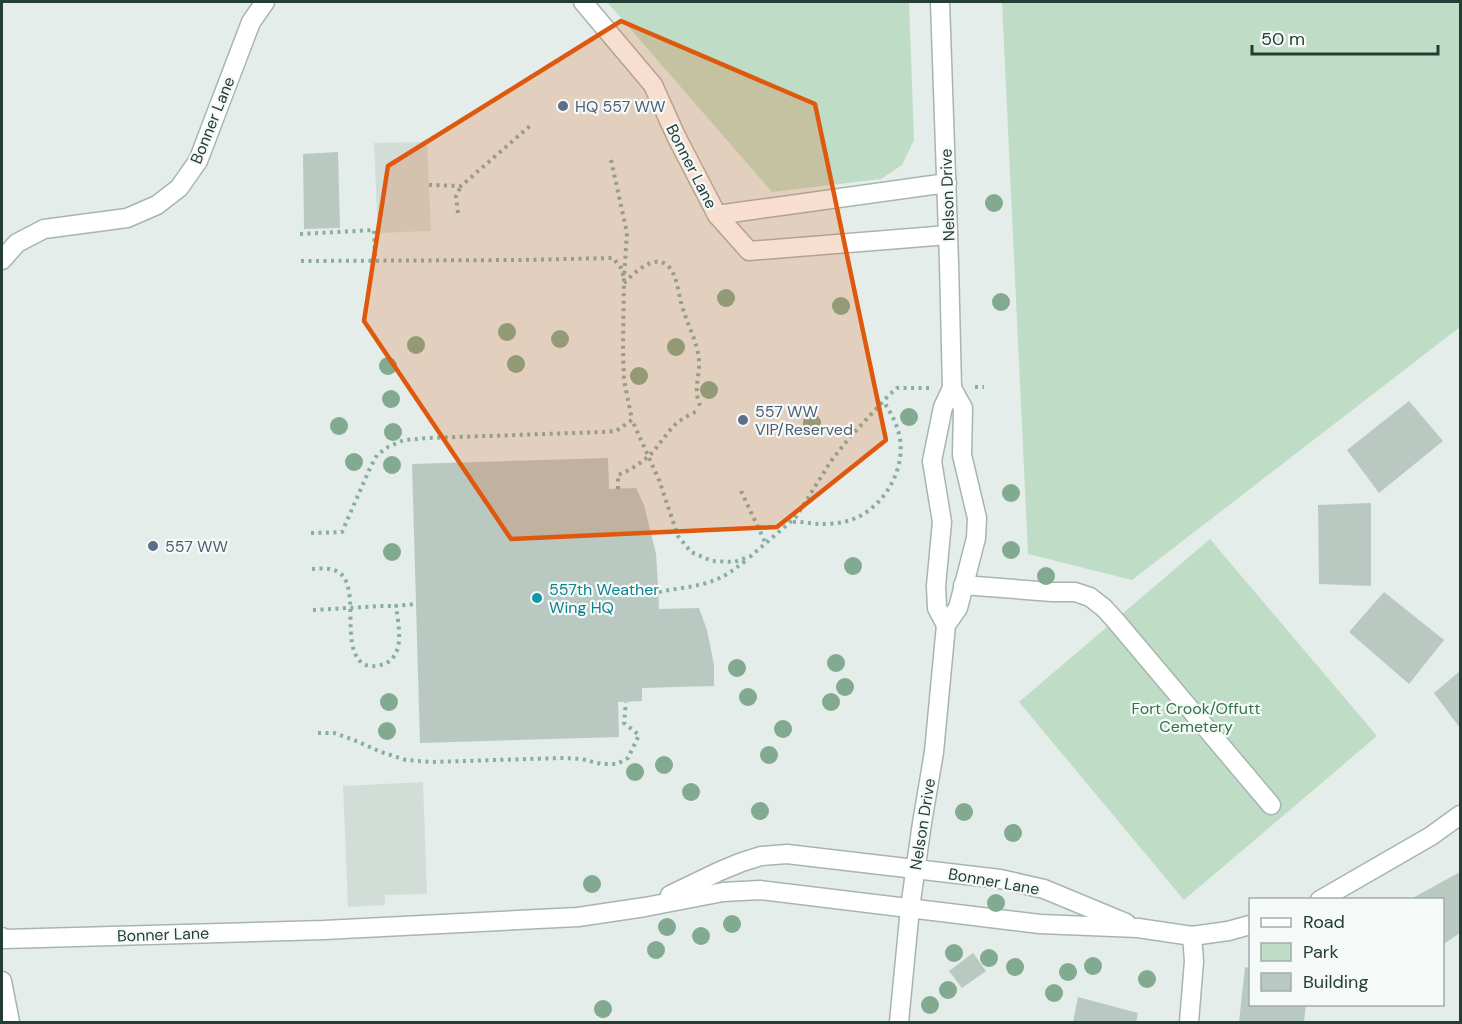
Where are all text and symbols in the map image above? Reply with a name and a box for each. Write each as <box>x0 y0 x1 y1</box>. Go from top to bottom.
scale bar <box>1252 18 1438 56</box>
text: 50 m <box>1261 27 1305 51</box>
street label: Bonner Lane <box>185 74 239 167</box>
place label: HQ 557 WW <box>575 96 666 117</box>
marker: HQ 557 WW <box>556 99 570 113</box>
street label: Bonner Lane <box>661 120 722 212</box>
street label: Nelson Drive <box>935 148 960 242</box>
place label: 557 WW VIP/Reserved <box>755 401 853 440</box>
marker: 557 WW VIP/Reserved <box>736 413 750 427</box>
place label: 557 WW <box>165 536 229 557</box>
marker: 557 WW <box>146 539 160 553</box>
place label: 557th Weather Wing HQ <box>549 579 659 618</box>
marker: 557th Weather Wing HQ <box>530 591 544 605</box>
park label: Fort Crook/Offutt Cemetery <box>1131 698 1261 737</box>
street label: Nelson Drive <box>905 777 940 871</box>
street label: Bonner Lane <box>947 863 1041 900</box>
legend <box>1249 898 1444 1006</box>
text: Road <box>1303 910 1345 934</box>
street label: Bonner Lane <box>117 922 209 947</box>
text: Park <box>1303 940 1339 964</box>
text: Building <box>1303 970 1368 994</box>

